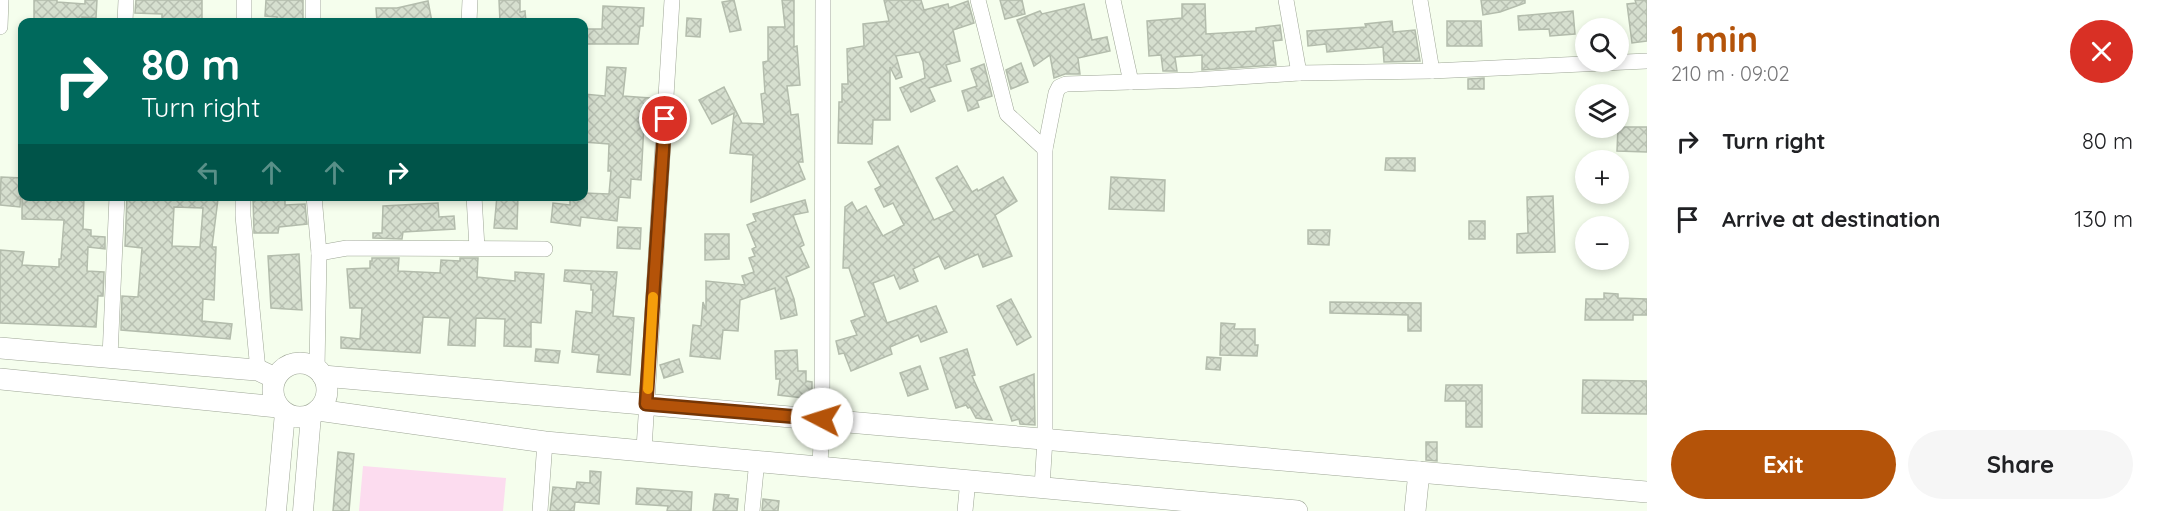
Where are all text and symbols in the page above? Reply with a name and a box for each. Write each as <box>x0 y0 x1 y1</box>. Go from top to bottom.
text: 1 min <box>1671 16 1758 61</box>
map controls <box>1575 18 1629 270</box>
button: search <box>1575 18 1629 72</box>
button: close <box>2070 20 2133 83</box>
text: 80 m <box>141 38 240 91</box>
icon: right <box>42 42 120 120</box>
text: 210 m · 09:02 <box>1671 61 1790 86</box>
button: layers <box>1575 84 1629 138</box>
text: Turn right <box>141 90 260 124</box>
pin <box>639 93 690 144</box>
icon: arrive <box>648 102 681 135</box>
icon: right <box>1671 125 1704 158</box>
text: Turn right <box>1722 127 1826 155</box>
text: 80 m <box>2082 127 2133 155</box>
button: + <box>1575 150 1629 204</box>
icon: left <box>192 156 225 189</box>
icon: ahead <box>255 156 288 189</box>
icon: ahead <box>318 156 351 189</box>
icon: right <box>381 156 414 189</box>
icon: arrive <box>1671 203 1704 236</box>
text: Arrive at destination <box>1722 205 1940 233</box>
text: 130 m <box>2074 205 2133 233</box>
button: − <box>1575 216 1629 270</box>
position arrow <box>790 387 854 451</box>
button: Exit <box>1671 430 1896 499</box>
button: Share <box>1908 430 2133 499</box>

